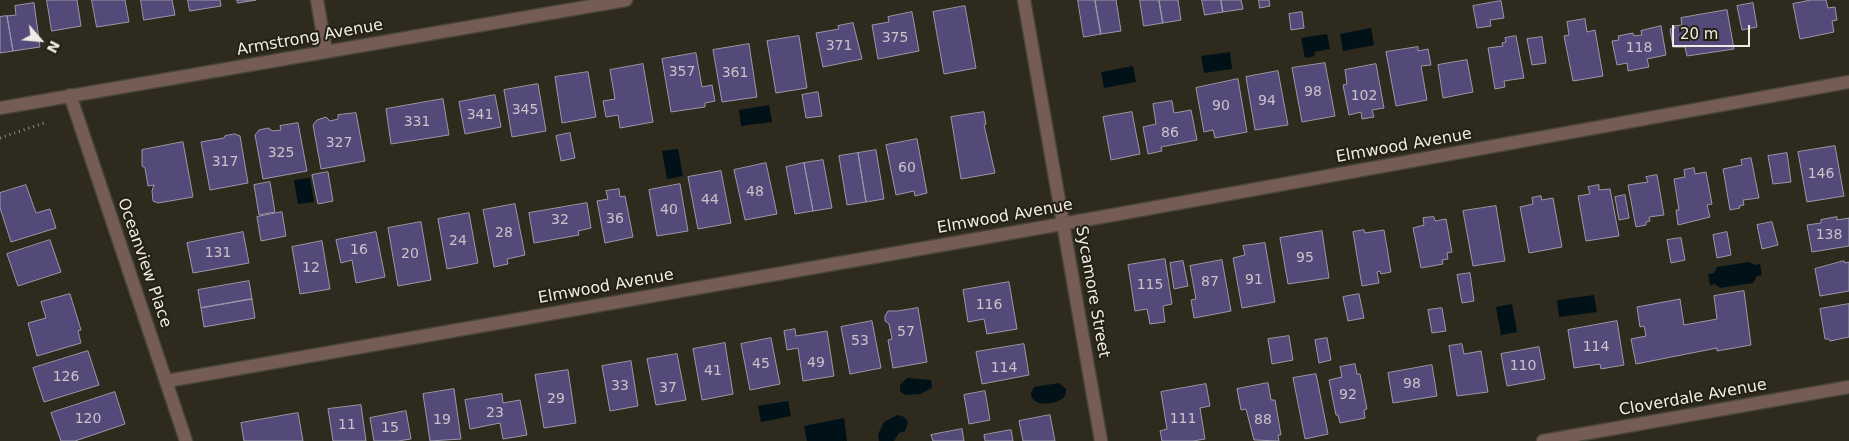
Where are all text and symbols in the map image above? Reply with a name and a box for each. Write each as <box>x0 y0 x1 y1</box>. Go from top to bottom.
north arrow <box>15 15 65 65</box>
scale bar <box>1674 15 1752 47</box>
street label: Armstrong Avenue <box>235 16 385 60</box>
text: 20 m <box>1680 25 1718 43</box>
house number: 375 <box>882 30 908 46</box>
text: N <box>44 38 63 56</box>
house number: 371 <box>826 38 852 54</box>
house number: 118 <box>1626 40 1652 56</box>
house number: 357 <box>669 64 695 80</box>
house number: 361 <box>722 65 748 81</box>
house number: 98 <box>1304 84 1322 100</box>
house number: 102 <box>1351 88 1377 104</box>
house number: 94 <box>1258 93 1276 109</box>
house number: 90 <box>1212 98 1230 114</box>
house number: 345 <box>512 102 538 118</box>
house number: 341 <box>467 107 493 123</box>
house number: 331 <box>404 114 430 130</box>
house number: 86 <box>1161 125 1179 141</box>
street label: Elmwood Avenue <box>1335 125 1473 167</box>
house number: 327 <box>326 135 352 151</box>
house number: 325 <box>268 145 294 161</box>
house number: 317 <box>212 154 238 170</box>
house number: 60 <box>898 160 916 176</box>
house number: 146 <box>1808 166 1834 182</box>
house number: 48 <box>746 184 764 200</box>
house number: 44 <box>701 192 719 208</box>
street label: Oceanview Place <box>113 196 175 330</box>
street label: Elmwood Avenue <box>936 196 1074 238</box>
house number: 40 <box>660 202 678 218</box>
house number: 36 <box>606 211 624 227</box>
house number: 32 <box>551 212 569 228</box>
house number: 28 <box>495 225 513 241</box>
street label: Sycamore Street <box>1071 225 1113 359</box>
house number: 138 <box>1816 227 1842 243</box>
house number: 24 <box>449 233 467 249</box>
house number: 16 <box>350 242 368 258</box>
house number: 131 <box>205 245 231 261</box>
house number: 20 <box>401 246 419 262</box>
house number: 95 <box>1296 250 1314 266</box>
house number: 12 <box>302 260 320 276</box>
street label: Elmwood Avenue <box>537 266 675 308</box>
house number: 91 <box>1245 272 1263 288</box>
house number: 87 <box>1201 274 1219 290</box>
house number: 115 <box>1137 277 1163 293</box>
house number: 116 <box>976 297 1002 313</box>
house number: 57 <box>897 324 915 340</box>
house number: 53 <box>851 333 869 349</box>
house number: 114 <box>1583 339 1609 355</box>
house number: 49 <box>807 355 825 371</box>
house number: 45 <box>752 356 770 372</box>
house number: 110 <box>1510 358 1536 374</box>
house number: 114 <box>991 360 1017 376</box>
house number: 41 <box>704 363 722 379</box>
house number: 126 <box>53 369 79 385</box>
house number: 98 <box>1403 376 1421 392</box>
street label: Cloverdale Avenue <box>1618 376 1768 420</box>
house number: 33 <box>611 378 629 394</box>
house number: 37 <box>659 380 677 396</box>
house number: 92 <box>1339 387 1357 403</box>
house number: 29 <box>547 391 565 407</box>
house number: 23 <box>486 405 504 421</box>
house number: 120 <box>75 411 101 427</box>
house number: 111 <box>1170 411 1196 427</box>
house number: 19 <box>433 412 451 428</box>
house number: 88 <box>1254 412 1272 428</box>
house number: 11 <box>338 417 356 433</box>
house number: 15 <box>381 420 399 436</box>

